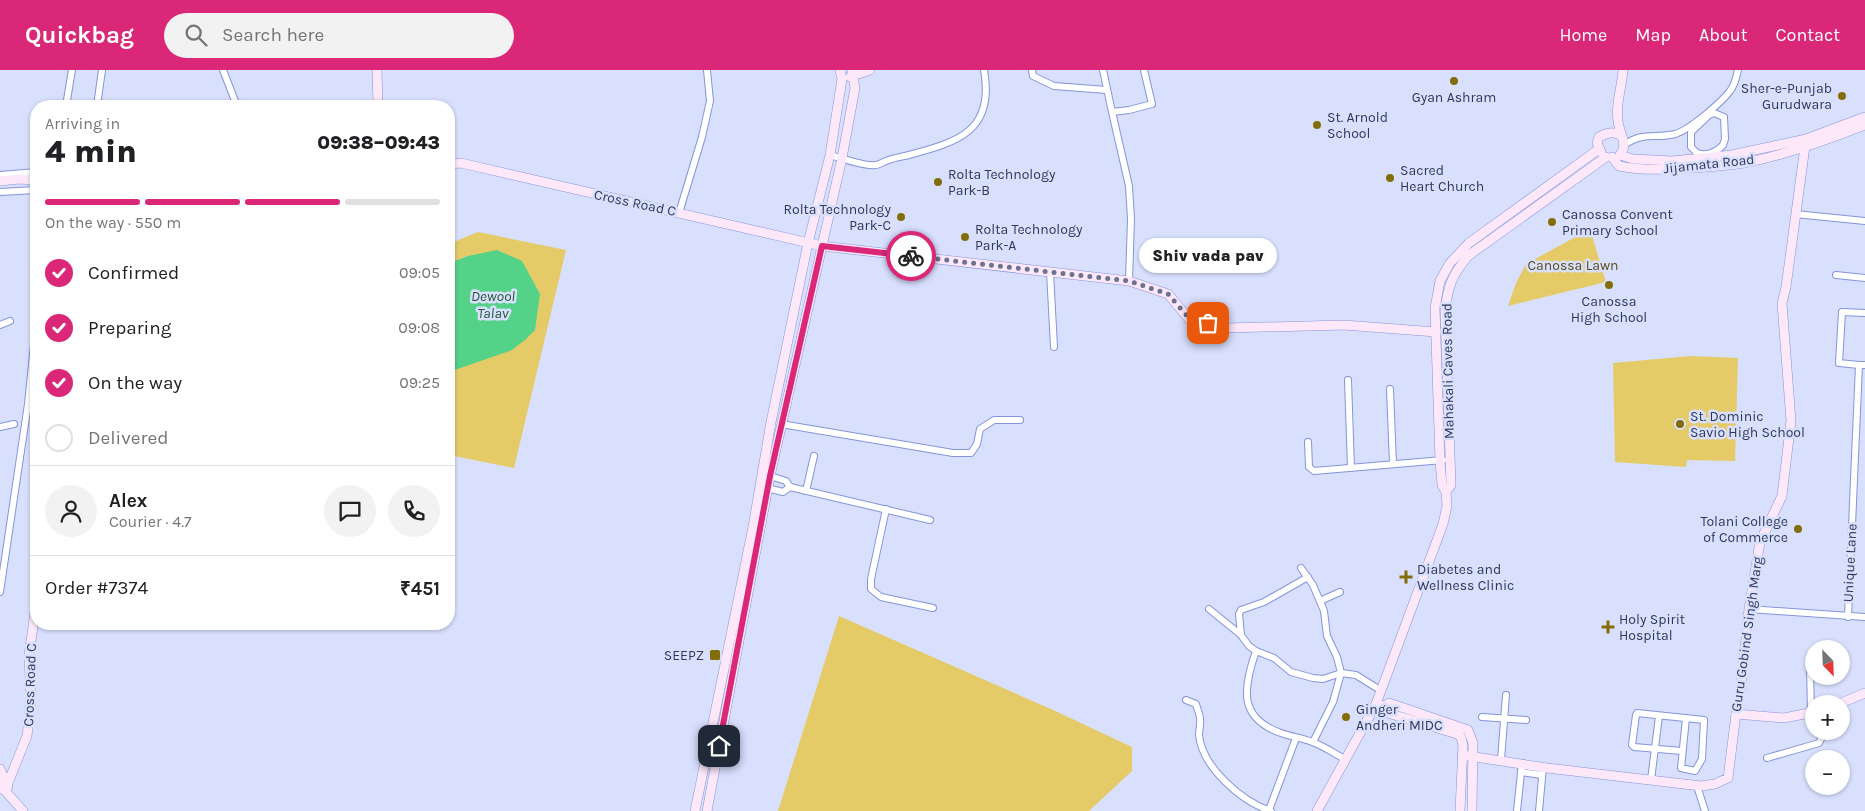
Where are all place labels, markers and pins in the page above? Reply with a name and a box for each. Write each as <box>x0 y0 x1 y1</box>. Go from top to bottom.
marker: Gyan Ashram <box>1448 75 1460 87</box>
place label: Sher-e-Punjab Gurudwara <box>1741 80 1832 113</box>
place label: Gyan Ashram <box>1412 89 1496 106</box>
marker: Sher-e-Punjab Gurudwara <box>1836 90 1848 102</box>
place label: St. Arnold School <box>1327 109 1388 142</box>
marker: St. Arnold School <box>1311 119 1323 131</box>
place label: Sacred Heart Church <box>1400 162 1484 195</box>
place label: Rolta Technology Park-B <box>948 166 1056 199</box>
marker: Sacred Heart Church <box>1384 172 1396 184</box>
marker: Rolta Technology Park-B <box>932 176 944 188</box>
place label: Rolta Technology Park-C <box>783 201 891 234</box>
place label: Canossa Convent Primary School <box>1562 206 1673 239</box>
marker: Rolta Technology Park-C <box>895 211 907 223</box>
marker: Canossa Convent Primary School <box>1546 216 1558 228</box>
place label: Rolta Technology Park-A <box>975 221 1083 254</box>
marker: Rolta Technology Park-A <box>959 231 971 243</box>
callout: Shiv vada pav <box>1139 238 1277 273</box>
marker: Canossa High School <box>1603 279 1615 291</box>
place label: Canossa High School <box>1571 293 1647 326</box>
pin <box>1187 302 1229 344</box>
place label: St. Dominic Savio High School <box>1690 408 1805 441</box>
marker: St. Dominic Savio High School <box>1674 418 1686 430</box>
place label: Tolani College of Commerce <box>1701 513 1788 546</box>
marker: Tolani College of Commerce <box>1792 523 1804 535</box>
place label: Diabetes and Wellness Clinic <box>1417 561 1514 594</box>
marker: Diabetes and Wellness Clinic <box>1399 570 1413 584</box>
place label: Holy Spirit Hospital <box>1619 611 1685 644</box>
marker: Holy Spirit Hospital <box>1601 620 1615 634</box>
place label: SEEPZ <box>664 647 704 664</box>
marker: SEEPZ <box>708 648 722 662</box>
place label: Ginger Andheri MIDC <box>1356 701 1443 734</box>
marker: Ginger Andheri MIDC <box>1340 711 1352 723</box>
pin <box>698 725 740 767</box>

